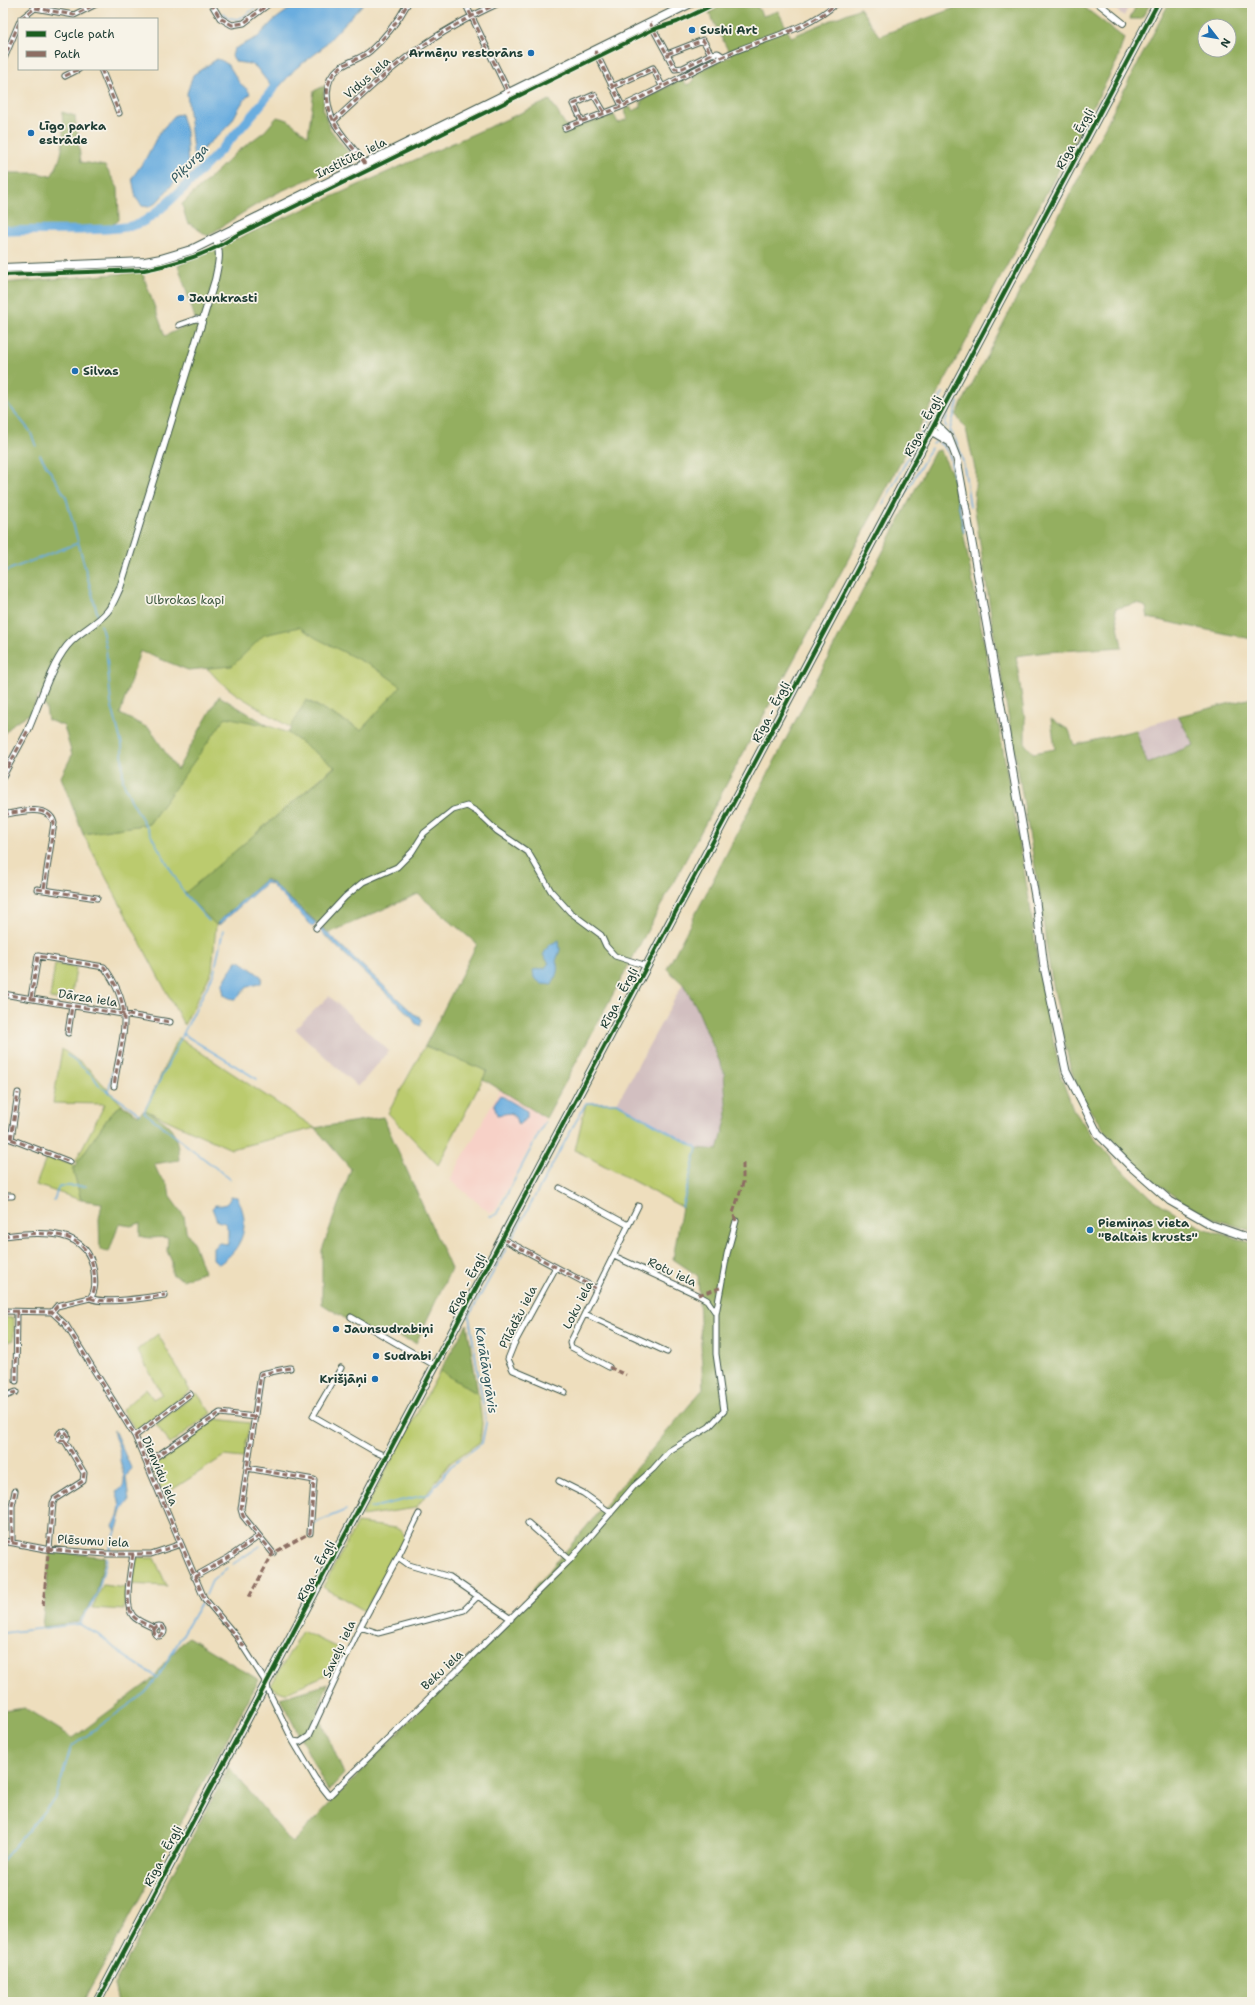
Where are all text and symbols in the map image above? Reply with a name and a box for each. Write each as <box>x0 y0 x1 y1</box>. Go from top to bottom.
legend <box>18 18 158 70</box>
north arrow <box>1197 18 1237 58</box>
place label: Sushi Art <box>700 22 758 38</box>
marker: Sushi Art <box>687 25 697 35</box>
text: Cycle path <box>54 26 115 42</box>
text: N <box>1216 35 1234 51</box>
place label: Armēņu restorāns <box>409 45 523 62</box>
text: Path <box>54 46 80 62</box>
marker: Armēņu restorāns <box>526 48 536 58</box>
street label: Vidus iela <box>340 53 394 103</box>
street label: Rīga - Ērgļi <box>1052 106 1098 172</box>
place label: Līgo parka estrāde <box>39 118 107 148</box>
marker: Līgo parka estrāde <box>26 128 36 138</box>
street label: Institūta iela <box>313 134 390 182</box>
water label: Piķurga <box>167 140 213 187</box>
place label: Jaunkrasti <box>189 290 258 306</box>
marker: Jaunkrasti <box>176 293 186 303</box>
place label: Silvas <box>83 363 119 379</box>
marker: Silvas <box>70 366 80 376</box>
street label: Rīga - Ērgļi <box>900 393 946 459</box>
park label: Ulbrokas kapi <box>146 592 224 608</box>
street label: Rīga - Ērgļi <box>748 679 794 745</box>
street label: Rīga - Ērgļi <box>596 965 642 1031</box>
street label: Dārza iela <box>57 985 119 1011</box>
place label: Piemiņas vieta "Baltais krusts" <box>1098 1215 1198 1245</box>
marker: Piemiņas vieta "Baltais krusts" <box>1085 1225 1095 1235</box>
street label: Rīga - Ērgļi <box>444 1251 490 1317</box>
street label: Rotu iela <box>645 1254 699 1290</box>
street label: Loku iela <box>559 1278 597 1332</box>
street label: Pīlādžu iela <box>495 1283 541 1351</box>
place label: Jaunsudrabiņi <box>344 1321 434 1338</box>
marker: Jaunsudrabiņi <box>331 1324 341 1334</box>
water label: Karātāvgrāvis <box>471 1325 502 1415</box>
place label: Sudrabi <box>384 1348 432 1364</box>
marker: Sudrabi <box>371 1351 381 1361</box>
place label: Krišjāņi <box>320 1371 367 1388</box>
marker: Krišjāņi <box>370 1374 380 1384</box>
street label: Dienvidu iela <box>138 1434 182 1509</box>
street label: Plēsumu iela <box>57 1531 130 1551</box>
street label: Rīga - Ērgļi <box>293 1538 339 1604</box>
street label: Saveļu iela <box>319 1617 360 1680</box>
street label: Beku iela <box>417 1646 467 1694</box>
street label: Rīga - Ērgļi <box>140 1823 186 1889</box>

